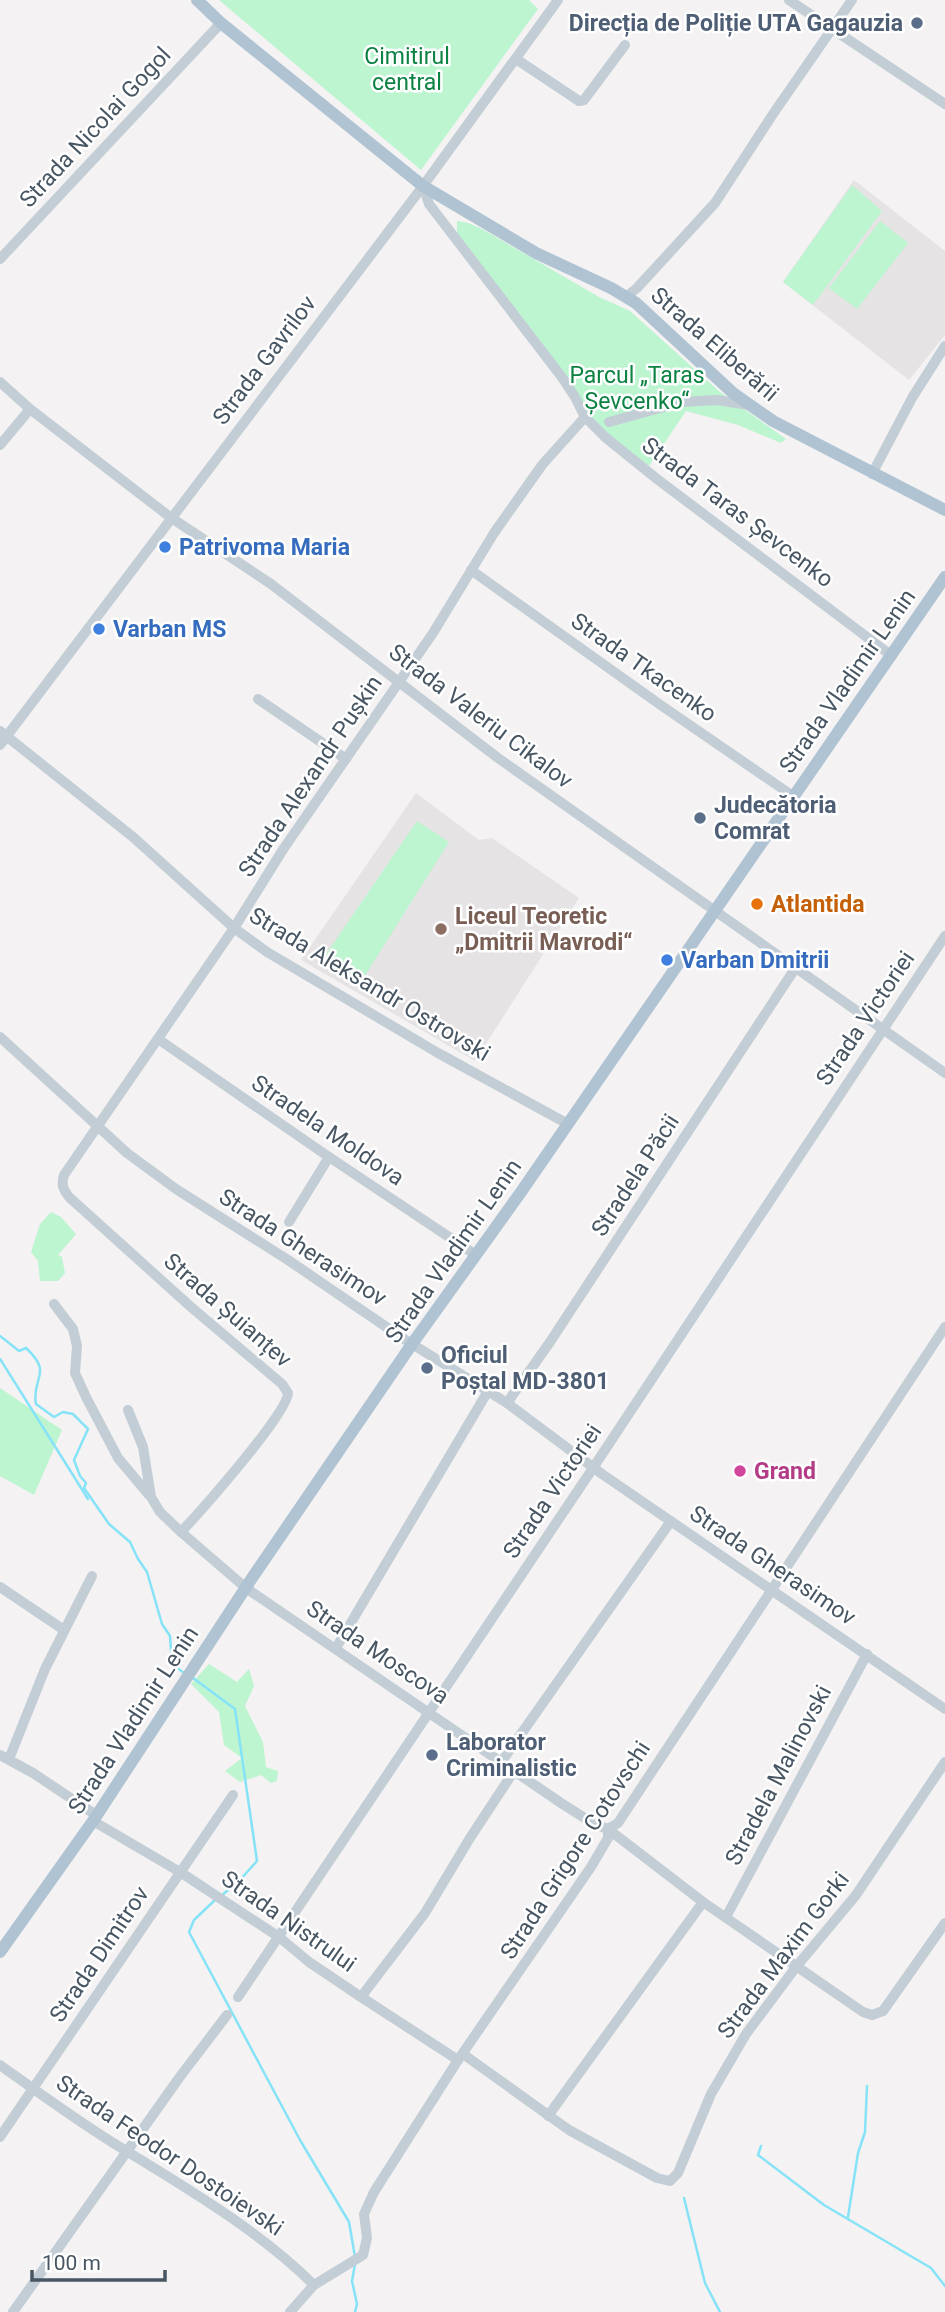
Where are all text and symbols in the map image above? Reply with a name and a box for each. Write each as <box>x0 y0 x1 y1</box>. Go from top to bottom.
place label: Direcția de Poliție UTA Gagauzia <box>569 10 903 37</box>
marker: Direcția de Poliție UTA Gagauzia <box>909 15 925 31</box>
street label: Strada Nicolai Gogol <box>14 42 177 213</box>
park label: Cimitirul central <box>364 43 450 96</box>
street label: Strada Eliberării <box>645 282 784 407</box>
street label: Strada Gavrilov <box>207 291 322 430</box>
park label: Parcul „Taras Șevcenko“ <box>569 362 705 415</box>
street label: Strada Taras Șevcenko <box>637 432 839 593</box>
place label: Patrivoma Maria <box>179 534 350 561</box>
marker: Patrivoma Maria <box>157 539 173 555</box>
street label: Strada Vladimir Lenin <box>774 584 921 778</box>
street label: Strada Tkacenko <box>566 607 722 728</box>
place label: Varban MS <box>113 616 226 643</box>
marker: Varban MS <box>91 621 107 637</box>
street label: Strada Valeriu Cikalov <box>384 639 578 794</box>
street label: Strada Alexandr Pușkin <box>233 670 388 882</box>
place label: Judecătoria Comrat <box>714 792 837 845</box>
marker: Judecătoria Comrat <box>692 810 708 826</box>
place label: Atlantida <box>771 891 864 918</box>
marker: Atlantida <box>749 896 765 912</box>
street label: Strada Aleksandr Ostrovski <box>244 902 495 1067</box>
place label: Liceul Teoretic „Dmitrii Mavrodi“ <box>455 903 633 956</box>
marker: Liceul Teoretic „Dmitrii Mavrodi“ <box>433 921 449 937</box>
street label: Strada Victoriei <box>811 946 920 1091</box>
place label: Varban Dmitrii <box>681 947 829 974</box>
marker: Varban Dmitrii <box>659 952 675 968</box>
street label: Stradela Moldova <box>246 1069 409 1191</box>
street label: Stradela Păcii <box>586 1109 685 1241</box>
street label: Strada Vladimir Lenin <box>380 1154 527 1348</box>
street label: Strada Gherasimov <box>214 1183 392 1312</box>
street label: Strada Șuianțev <box>158 1248 297 1373</box>
place label: Oficiul Poștal MD-3801 <box>441 1342 609 1395</box>
marker: Oficiul Poștal MD-3801 <box>419 1360 435 1376</box>
street label: Strada Victoriei <box>498 1419 607 1564</box>
place label: Grand <box>754 1458 816 1485</box>
marker: Grand <box>732 1463 748 1479</box>
street label: Strada Gherasimov <box>685 1500 861 1631</box>
street label: Strada Moscova <box>301 1595 454 1710</box>
street label: Strada Vladimir Lenin <box>63 1621 204 1819</box>
street label: Stradela Malinovski <box>720 1681 837 1870</box>
place label: Laborator Criminalistic <box>446 1729 577 1782</box>
street label: Strada Grigore Cotovschi <box>495 1736 656 1964</box>
marker: Laborator Criminalistic <box>424 1747 440 1763</box>
street label: Strada Nistrului <box>216 1865 361 1978</box>
street label: Strada Maxim Gorki <box>712 1867 855 2044</box>
street label: Strada Dimitrov <box>44 1881 155 2027</box>
street label: Strada Feodor Dostoievski <box>51 2069 288 2242</box>
scale bar <box>32 2238 164 2282</box>
text: 100 m <box>42 2251 101 2275</box>

